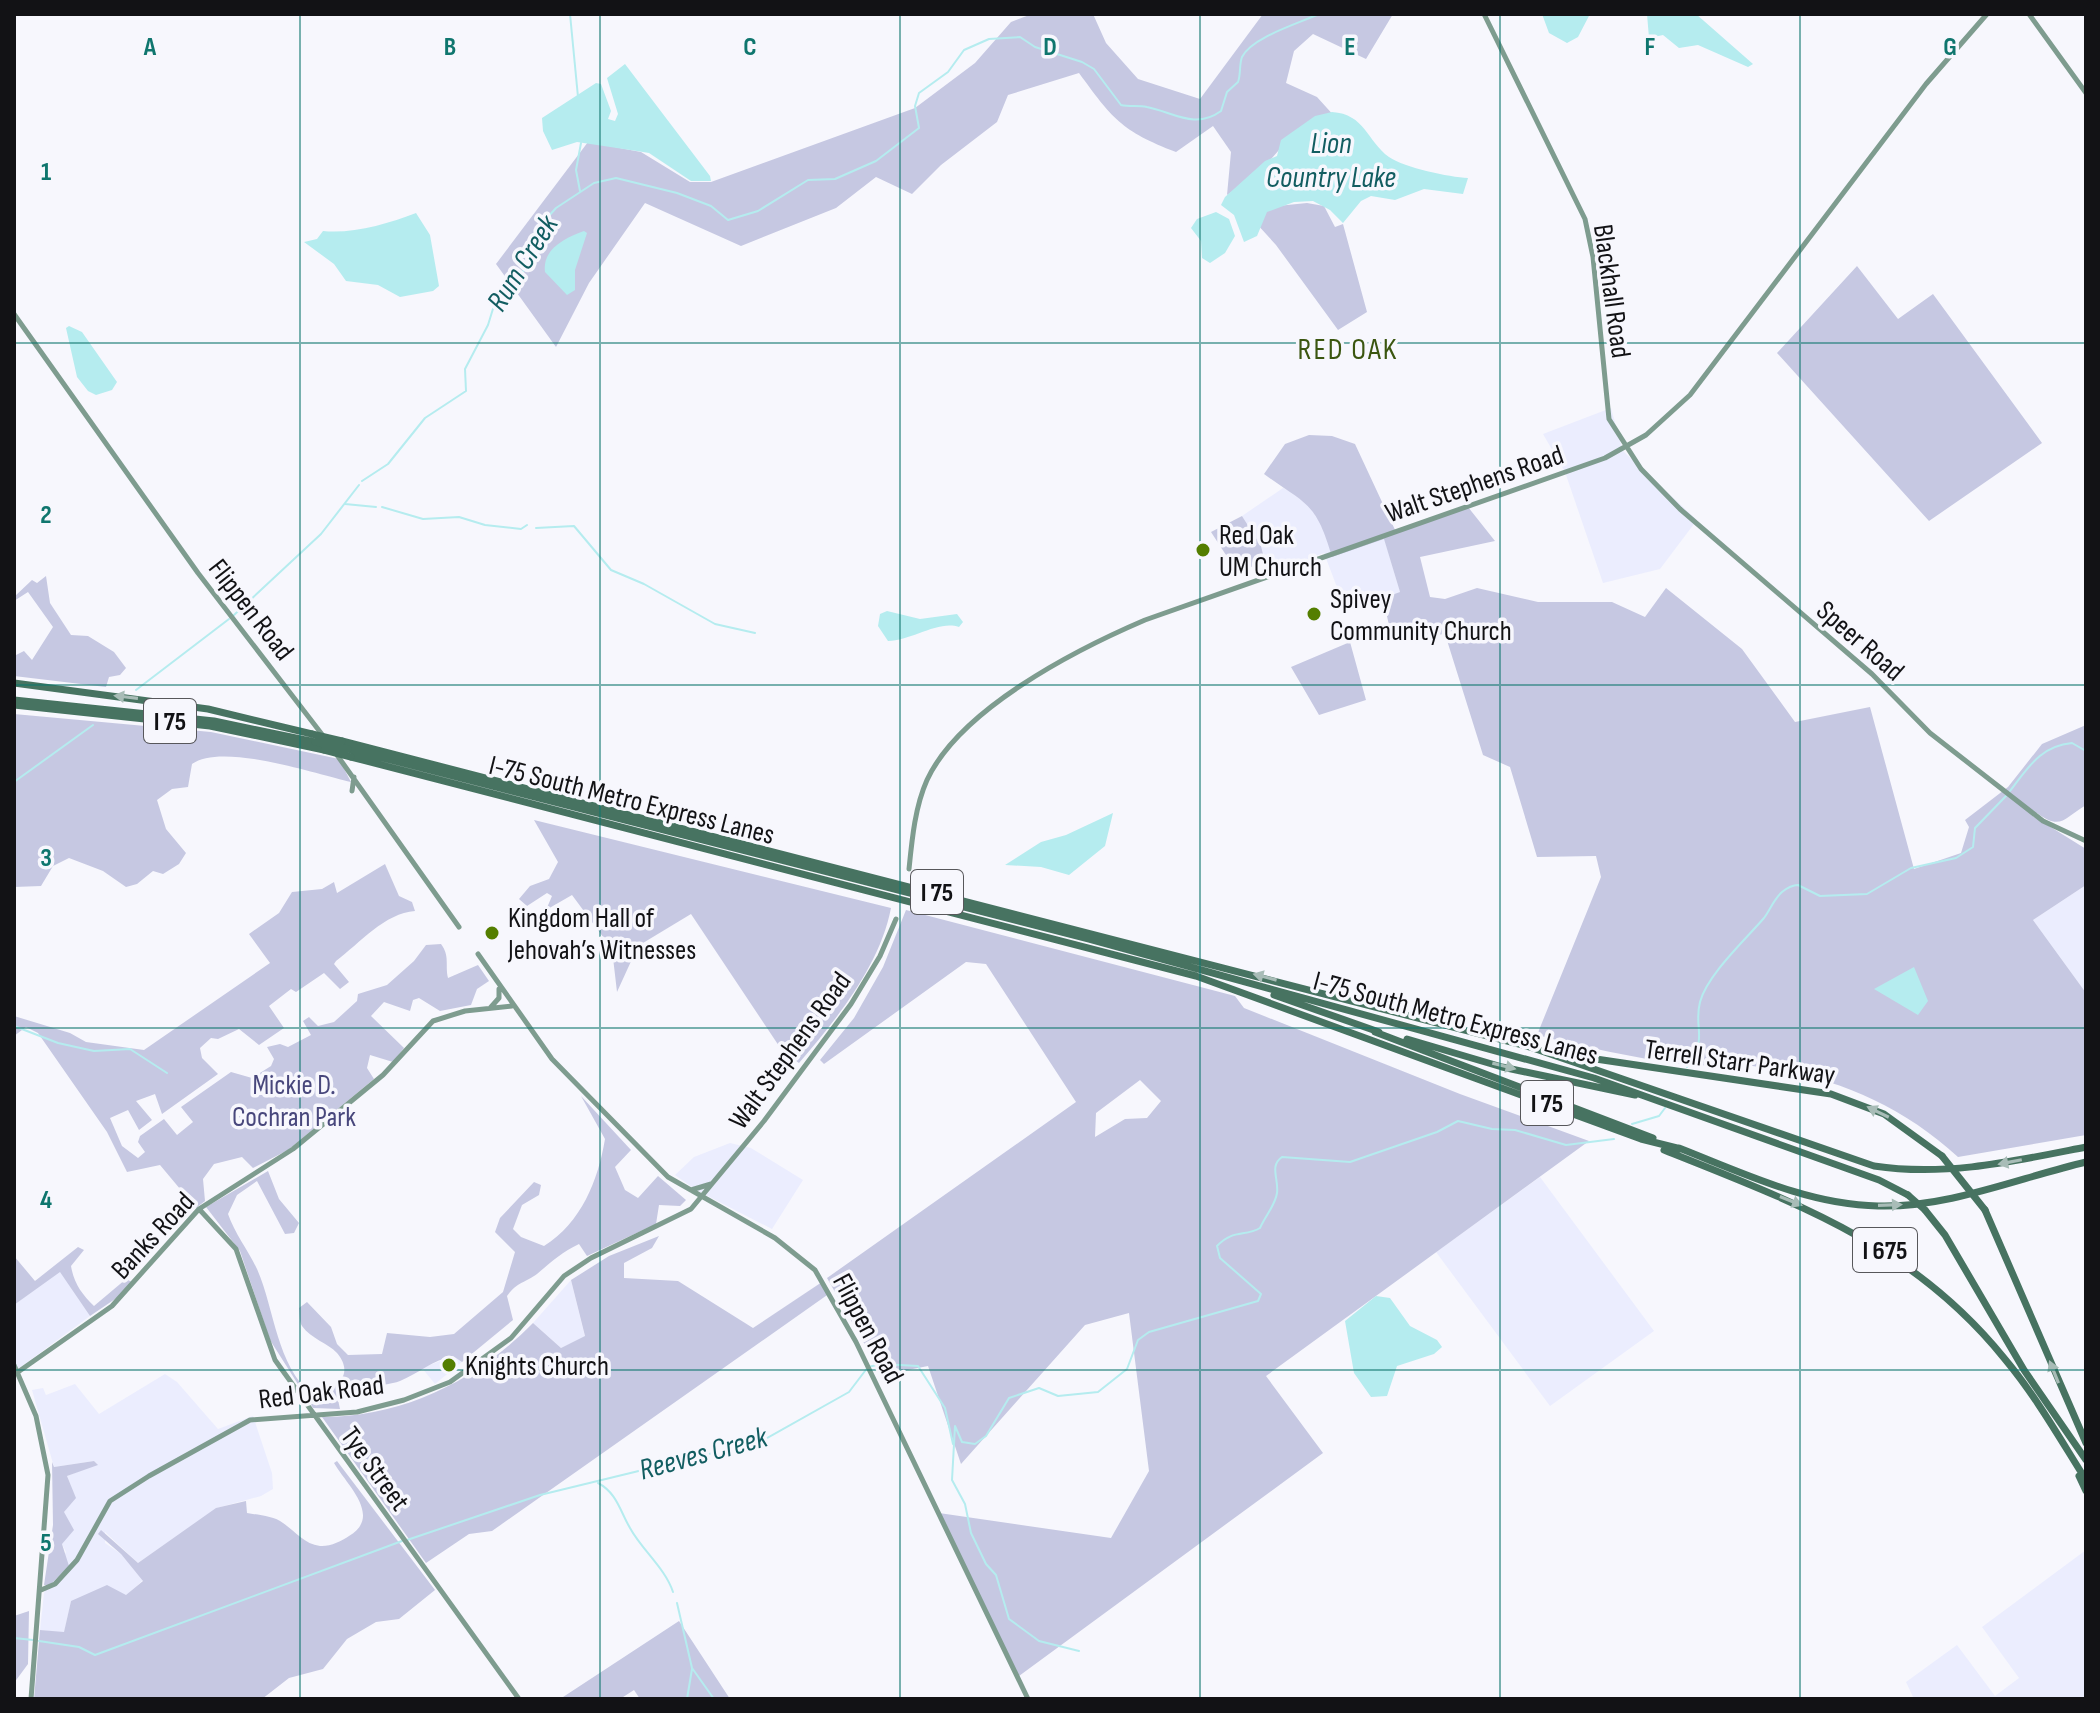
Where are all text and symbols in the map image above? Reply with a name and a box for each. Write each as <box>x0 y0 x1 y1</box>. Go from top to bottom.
text: A <box>143 32 157 63</box>
text: B <box>444 32 456 63</box>
text: C <box>743 32 757 63</box>
text: D <box>1043 32 1057 63</box>
text: E <box>1344 32 1356 63</box>
text: F <box>1645 32 1656 63</box>
text: G <box>1943 32 1957 63</box>
water label: Lion Country Lake <box>1266 126 1396 196</box>
text: 1 <box>41 157 51 188</box>
water label: Rum Creek <box>479 208 567 318</box>
street label: Blackhall Road <box>1586 222 1637 360</box>
district label: RED OAK <box>1298 332 1398 368</box>
street label: Walt Stephens Road <box>1381 439 1568 530</box>
text: 2 <box>40 500 52 531</box>
place label: Red Oak UM Church <box>1219 519 1322 584</box>
marker: Red Oak UM Church <box>1194 541 1212 559</box>
street label: Flippen Road <box>201 553 301 667</box>
place label: Spivey Community Church <box>1330 583 1512 648</box>
street label: Speer Road <box>1809 594 1911 688</box>
marker: Spivey Community Church <box>1305 605 1323 623</box>
one-way arrow <box>113 690 138 703</box>
road number: I 75 <box>144 699 196 743</box>
street label: I-75 South Metro Express Lanes <box>485 749 778 852</box>
text: 3 <box>40 843 52 874</box>
road number: I 75 <box>911 870 963 914</box>
place label: Kingdom Hall of Jehovah’s Witnesses <box>507 902 696 967</box>
marker: Kingdom Hall of Jehovah’s Witnesses <box>483 924 501 942</box>
street label: I-75 South Metro Express Lanes <box>1310 965 1601 1072</box>
street label: Walt Stephens Road <box>722 966 858 1136</box>
one-way arrow <box>1252 971 1277 983</box>
street label: Terrell Starr Parkway <box>1642 1033 1837 1092</box>
one-way arrow <box>1492 1061 1517 1073</box>
park label: Mickie D. Cochran Park <box>232 1069 356 1134</box>
road number: I 75 <box>1521 1081 1573 1125</box>
one-way arrow <box>1866 1105 1889 1119</box>
one-way arrow <box>1998 1156 2023 1168</box>
text: 4 <box>40 1185 52 1216</box>
street label: Banks Road <box>105 1186 202 1286</box>
one-way arrow <box>1779 1194 1802 1207</box>
one-way arrow <box>1878 1199 1903 1212</box>
road number: I 675 <box>1853 1228 1917 1272</box>
street label: Flippen Road <box>825 1268 910 1389</box>
place label: Knights Church <box>465 1350 609 1383</box>
marker: Knights Church <box>440 1356 458 1374</box>
one-way arrow <box>2048 1360 2061 1384</box>
street label: Red Oak Road <box>257 1368 386 1417</box>
water label: Reeves Creek <box>635 1419 772 1488</box>
street label: Tye Street <box>333 1421 416 1517</box>
text: 5 <box>40 1528 52 1559</box>

